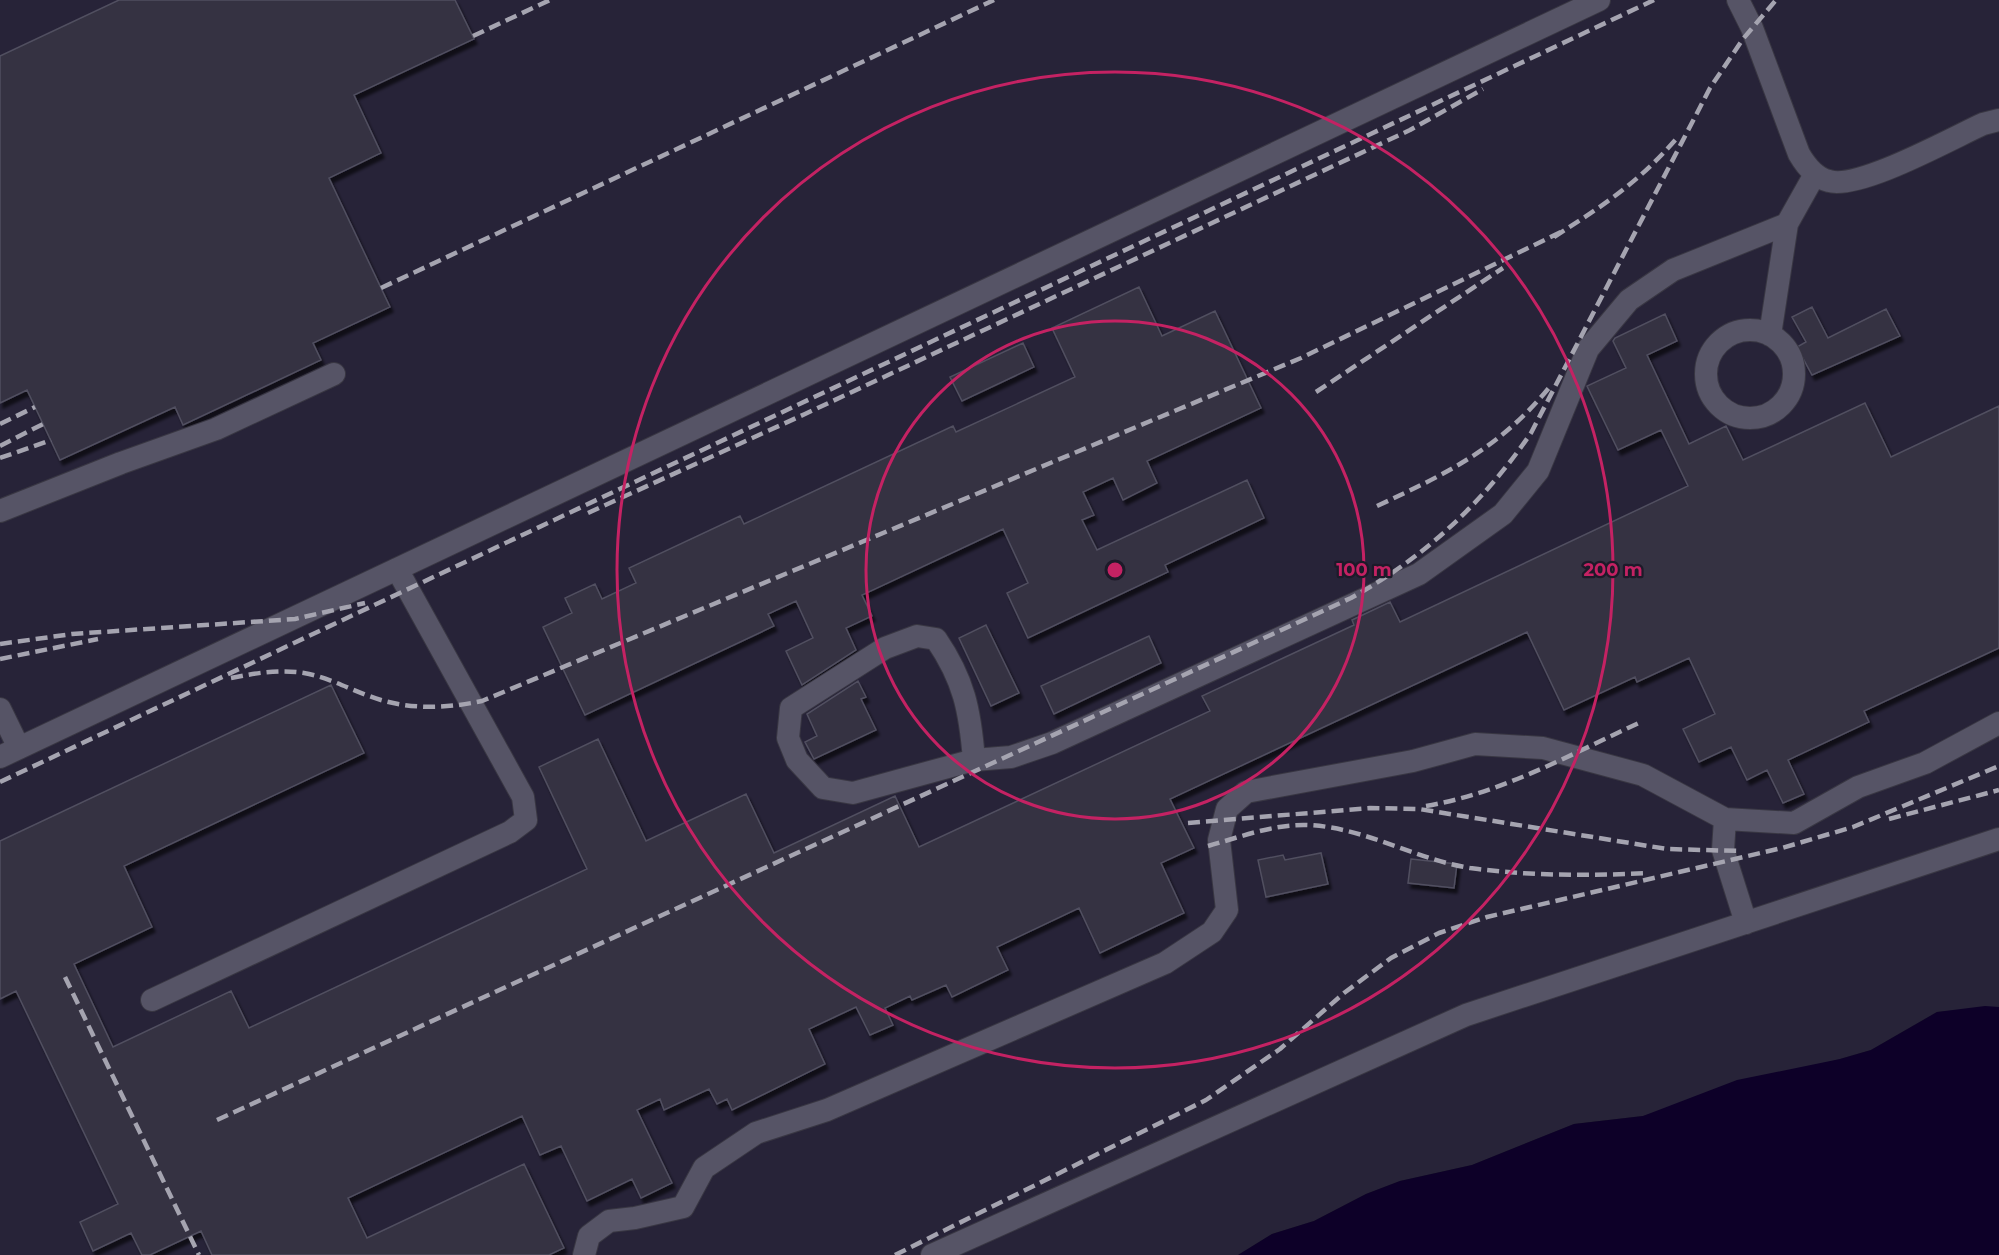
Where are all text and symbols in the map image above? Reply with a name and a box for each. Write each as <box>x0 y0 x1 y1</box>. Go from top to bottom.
text: 100 m <box>1336 559 1392 581</box>
text: 200 m <box>1583 559 1643 581</box>
centre of rings <box>1105 560 1125 580</box>

